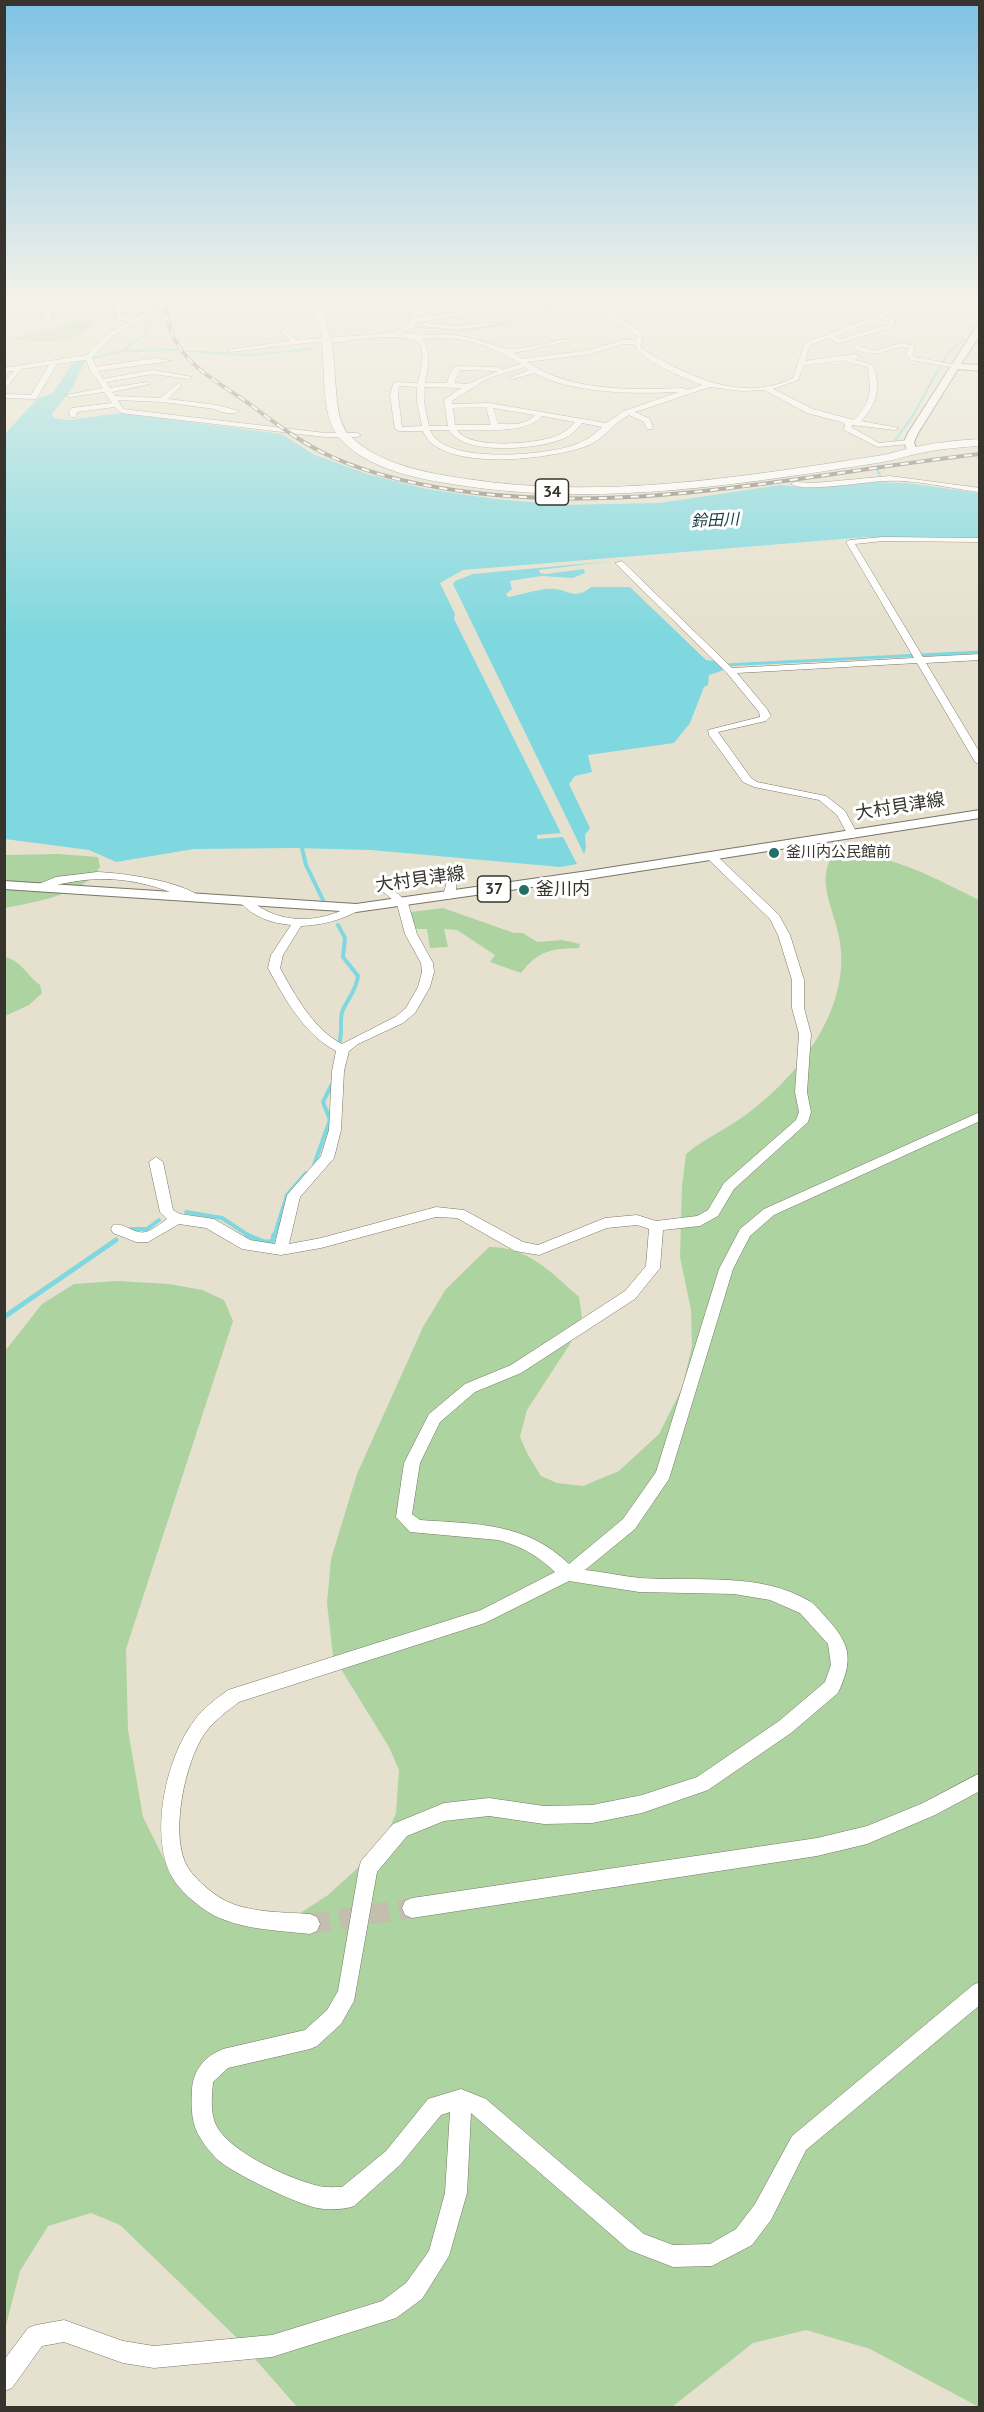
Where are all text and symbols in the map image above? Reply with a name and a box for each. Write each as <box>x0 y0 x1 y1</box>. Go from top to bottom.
road number: 34 <box>536 479 568 505</box>
water label: 鈴田川 <box>691 510 739 532</box>
street label: 大村貝津線 <box>854 789 946 825</box>
place label: 釜川内公民館前 <box>786 844 891 862</box>
marker: 釜川内公民館前 <box>767 846 781 860</box>
street label: 大村貝津線 <box>374 863 466 897</box>
road number: 37 <box>478 876 510 902</box>
place label: 釜川内 <box>536 879 590 901</box>
marker: 釜川内 <box>517 883 531 897</box>

